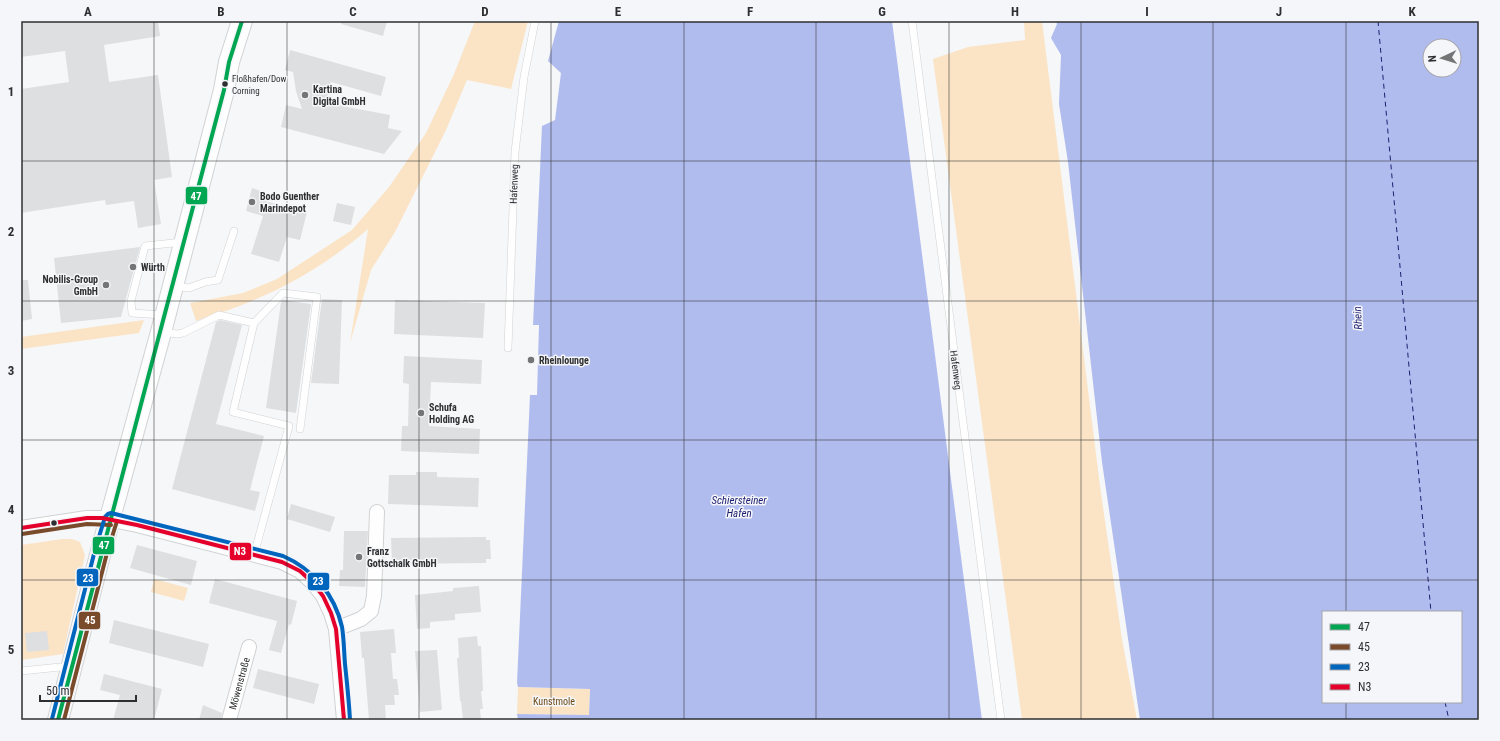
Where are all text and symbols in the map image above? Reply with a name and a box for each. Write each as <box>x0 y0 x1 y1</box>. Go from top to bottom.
text: A <box>84 4 92 19</box>
text: B <box>217 4 225 19</box>
text: C <box>349 4 357 19</box>
text: D <box>481 4 489 19</box>
text: E <box>615 4 622 19</box>
text: F <box>747 4 753 19</box>
text: G <box>878 4 886 19</box>
text: H <box>1011 4 1019 19</box>
text: I <box>1145 4 1149 19</box>
text: J <box>1276 4 1282 19</box>
text: K <box>1408 4 1416 19</box>
north arrow <box>1422 38 1462 78</box>
text: N <box>1426 55 1439 62</box>
place label: Floßhafen/Dow Corning <box>232 74 287 96</box>
marker: Floßhafen/Dow Corning <box>220 79 230 89</box>
text: 1 <box>8 84 14 99</box>
place label: Kartina Digital GmbH <box>313 84 366 107</box>
marker: Kartina Digital GmbH <box>300 90 310 100</box>
street label: Hafenweg <box>508 164 520 204</box>
line badge: 47 <box>185 186 208 205</box>
text: 47 <box>190 190 202 203</box>
place label: Bodo Guenther Marindepot <box>260 191 320 214</box>
marker: Bodo Guenther Marindepot <box>247 197 257 207</box>
text: 2 <box>8 224 15 239</box>
marker: Würth <box>128 262 138 272</box>
place label: Würth <box>141 262 165 273</box>
place label: Nobilis-Group GmbH <box>42 274 98 297</box>
marker: Nobilis-Group GmbH <box>101 280 111 290</box>
water label: Rhein <box>1351 306 1365 330</box>
street label: Hafenweg <box>948 350 964 390</box>
marker: Rheinlounge <box>526 355 536 365</box>
place label: Rheinlounge <box>539 355 589 366</box>
text: 3 <box>8 363 14 378</box>
place label: Schufa Holding AG <box>429 402 474 425</box>
marker: Schufa Holding AG <box>416 408 426 418</box>
water label: Schiersteiner Hafen <box>711 494 767 520</box>
text: 4 <box>8 502 15 517</box>
unlabelled marker <box>49 518 59 528</box>
line badge: 47 <box>92 536 115 555</box>
text: 47 <box>98 539 110 552</box>
line badge: N3 <box>229 542 252 561</box>
text: N3 <box>234 545 247 558</box>
place label: Franz Gottschalk GmbH <box>367 546 437 569</box>
marker: Franz Gottschalk GmbH <box>354 552 364 562</box>
line badge: 23 <box>76 568 99 587</box>
text: 23 <box>82 572 94 585</box>
line badge: 23 <box>307 572 330 591</box>
text: 23 <box>312 575 324 588</box>
line badge: 45 <box>78 611 101 630</box>
legend <box>1322 611 1462 703</box>
text: 45 <box>84 614 96 627</box>
text: 47 <box>1358 620 1370 634</box>
text: 45 <box>1358 640 1370 654</box>
text: 5 <box>8 642 15 657</box>
street label: Möwenstraße <box>227 656 252 711</box>
text: 23 <box>1358 660 1370 674</box>
scale bar <box>40 677 136 703</box>
text: N3 <box>1358 680 1371 694</box>
text: 50 m <box>46 684 70 698</box>
park label: Kunstmole <box>533 696 575 707</box>

